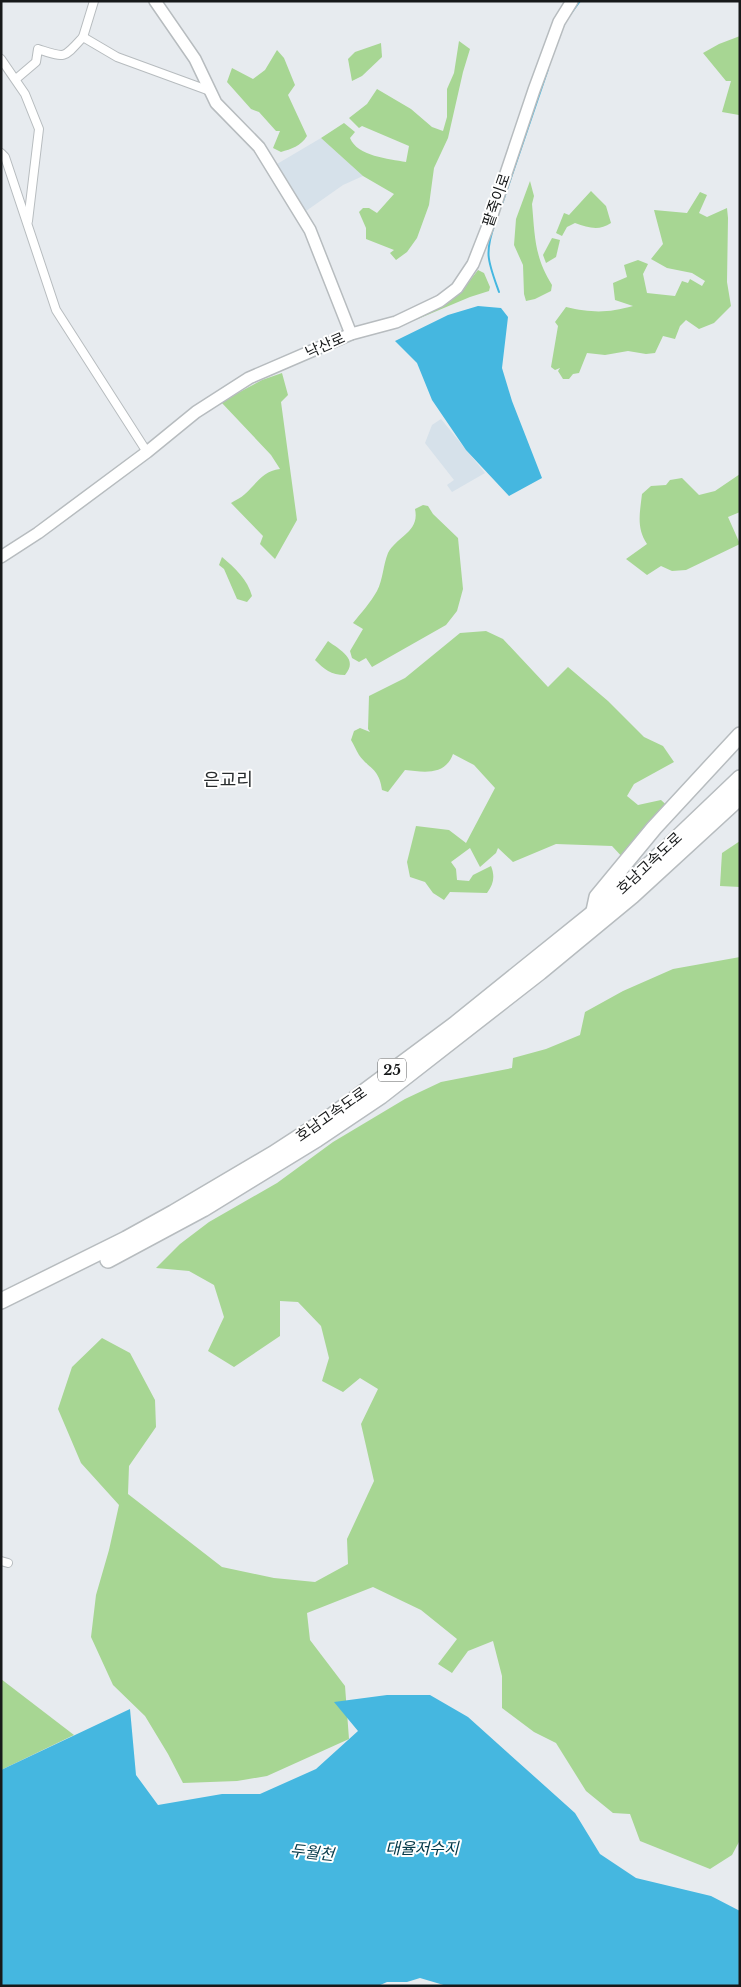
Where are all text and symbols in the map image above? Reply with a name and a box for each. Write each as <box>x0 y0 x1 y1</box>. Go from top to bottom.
street label: 팥죽이로 <box>478 171 514 229</box>
street label: 낙산로 <box>302 328 348 362</box>
district label: 은교리 <box>203 769 253 791</box>
street label: 호남고속도로 <box>612 828 686 898</box>
road number: 25 <box>378 1058 406 1082</box>
street label: 호남고속도로 <box>292 1082 370 1146</box>
water label: 대율저수지 <box>385 1838 460 1858</box>
water label: 두월천 <box>289 1840 337 1864</box>

